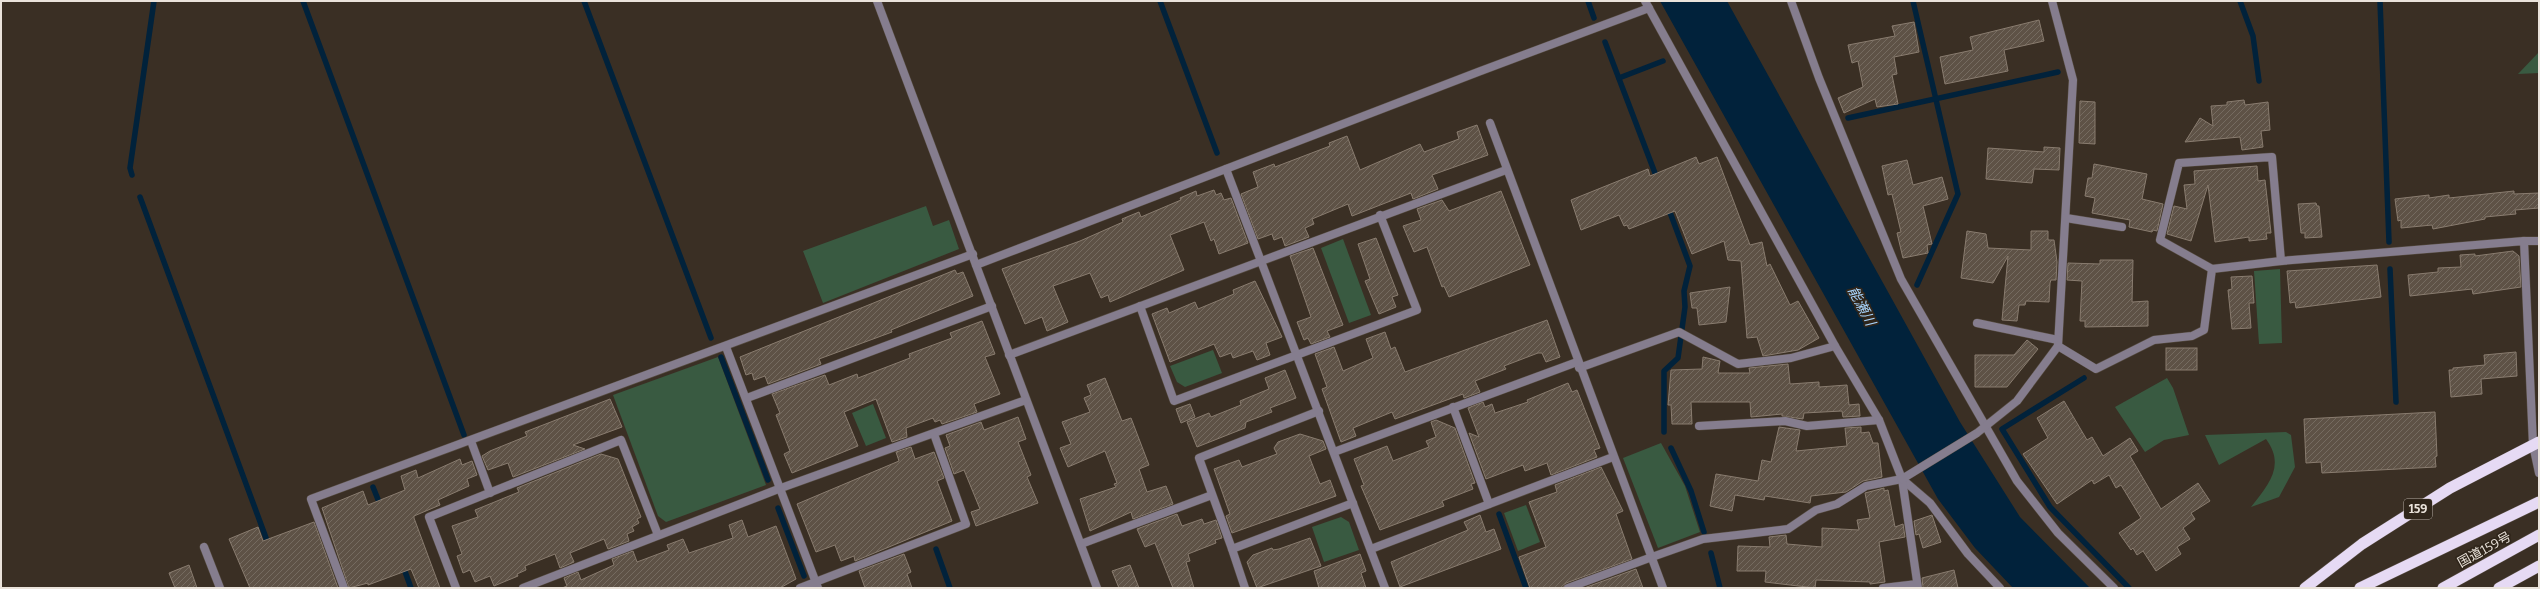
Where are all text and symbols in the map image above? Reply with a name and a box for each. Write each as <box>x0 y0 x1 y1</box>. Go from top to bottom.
water label: 能瀬川 <box>1844 284 1880 331</box>
road number: 159 <box>2404 499 2432 519</box>
street label: 国道159号 <box>2455 529 2514 570</box>

